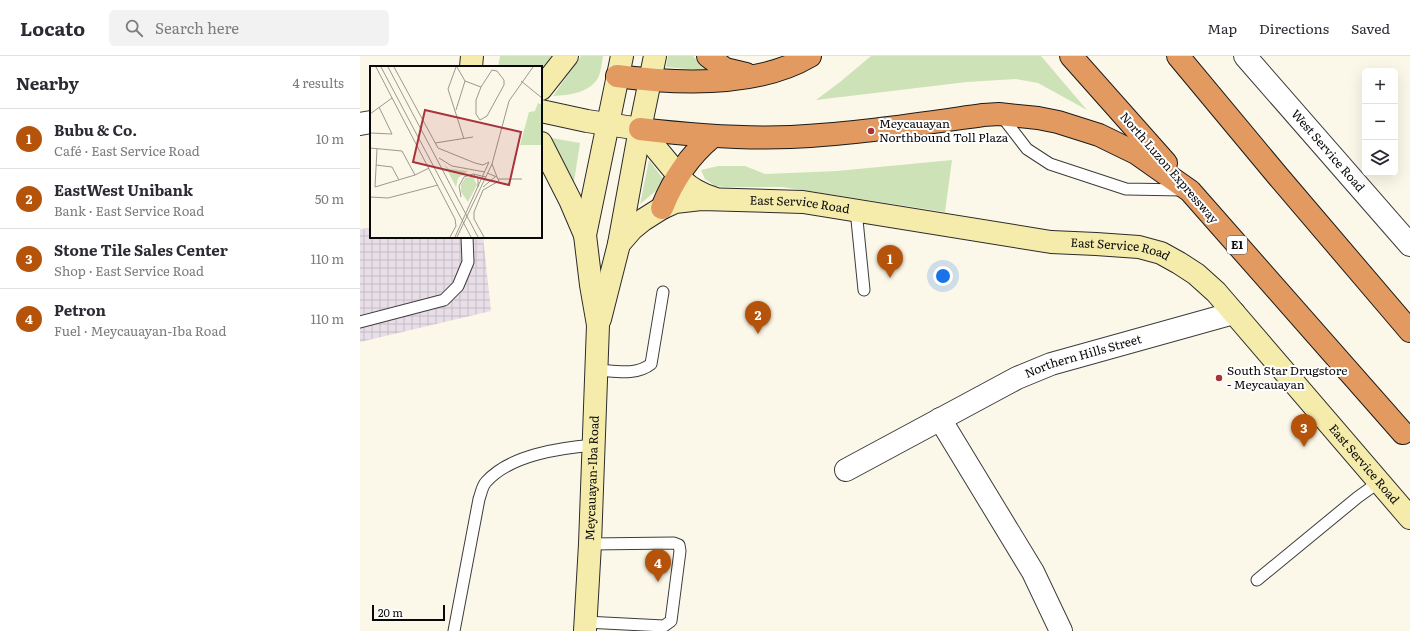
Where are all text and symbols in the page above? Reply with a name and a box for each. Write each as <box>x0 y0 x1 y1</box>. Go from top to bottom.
search box <box>109 10 389 46</box>
text: Locato <box>20 14 85 42</box>
text: Search here <box>155 16 239 39</box>
icon: search <box>123 17 145 39</box>
text: Map <box>1207 18 1237 38</box>
text: Directions <box>1259 18 1329 38</box>
text: Saved <box>1351 18 1390 38</box>
inset map <box>370 66 542 238</box>
map controls <box>1362 68 1398 176</box>
button: + <box>1362 68 1398 104</box>
text: Nearby <box>16 70 79 95</box>
text: 4 results <box>293 73 344 92</box>
button: − <box>1362 104 1398 140</box>
street label: West Service Road <box>1287 105 1370 196</box>
street label: North Luzon Expressway <box>1116 108 1223 227</box>
place label: Meycauayan Northbound Toll Plaza <box>879 114 1009 146</box>
text: Bubu & Co. <box>54 118 137 141</box>
marker: Meycauayan Northbound Toll Plaza <box>866 126 876 136</box>
text: 1 <box>26 129 32 148</box>
text: 10 m <box>316 129 344 148</box>
button: layers <box>1362 140 1398 176</box>
text: Café · East Service Road <box>54 141 200 160</box>
text: EastWest Unibank <box>54 178 193 201</box>
text: 2 <box>26 189 32 208</box>
text: 50 m <box>315 189 344 208</box>
street label: East Service Road <box>750 190 852 218</box>
text: Bank · East Service Road <box>54 201 204 220</box>
street label: East Service Road <box>1070 233 1174 265</box>
road number: E1 <box>1227 236 1247 254</box>
text: Stone Tile Sales Center <box>54 238 228 261</box>
pin: 1 <box>877 245 903 278</box>
text: 3 <box>25 249 33 268</box>
text: 110 m <box>311 249 344 268</box>
text: Shop · East Service Road <box>54 261 204 280</box>
your location <box>933 266 953 286</box>
text: Petron <box>54 298 106 321</box>
pin: 2 <box>745 301 771 334</box>
text: 4 <box>25 309 33 328</box>
text: 110 m <box>311 309 344 328</box>
text: Fuel · Meycauayan-Iba Road <box>54 321 226 340</box>
street label: Northern Hills Street <box>1022 329 1144 382</box>
place label: South Star Drugstore - Meycauayan <box>1227 361 1348 393</box>
marker: South Star Drugstore - Meycauayan <box>1214 373 1224 383</box>
street label: Meycauayan-Iba Road <box>580 414 603 541</box>
pin: 3 <box>1291 414 1317 447</box>
street label: East Service Road <box>1325 420 1405 508</box>
pin: 4 <box>645 549 671 582</box>
scale bar <box>372 603 445 622</box>
text: 20 m <box>378 604 403 620</box>

